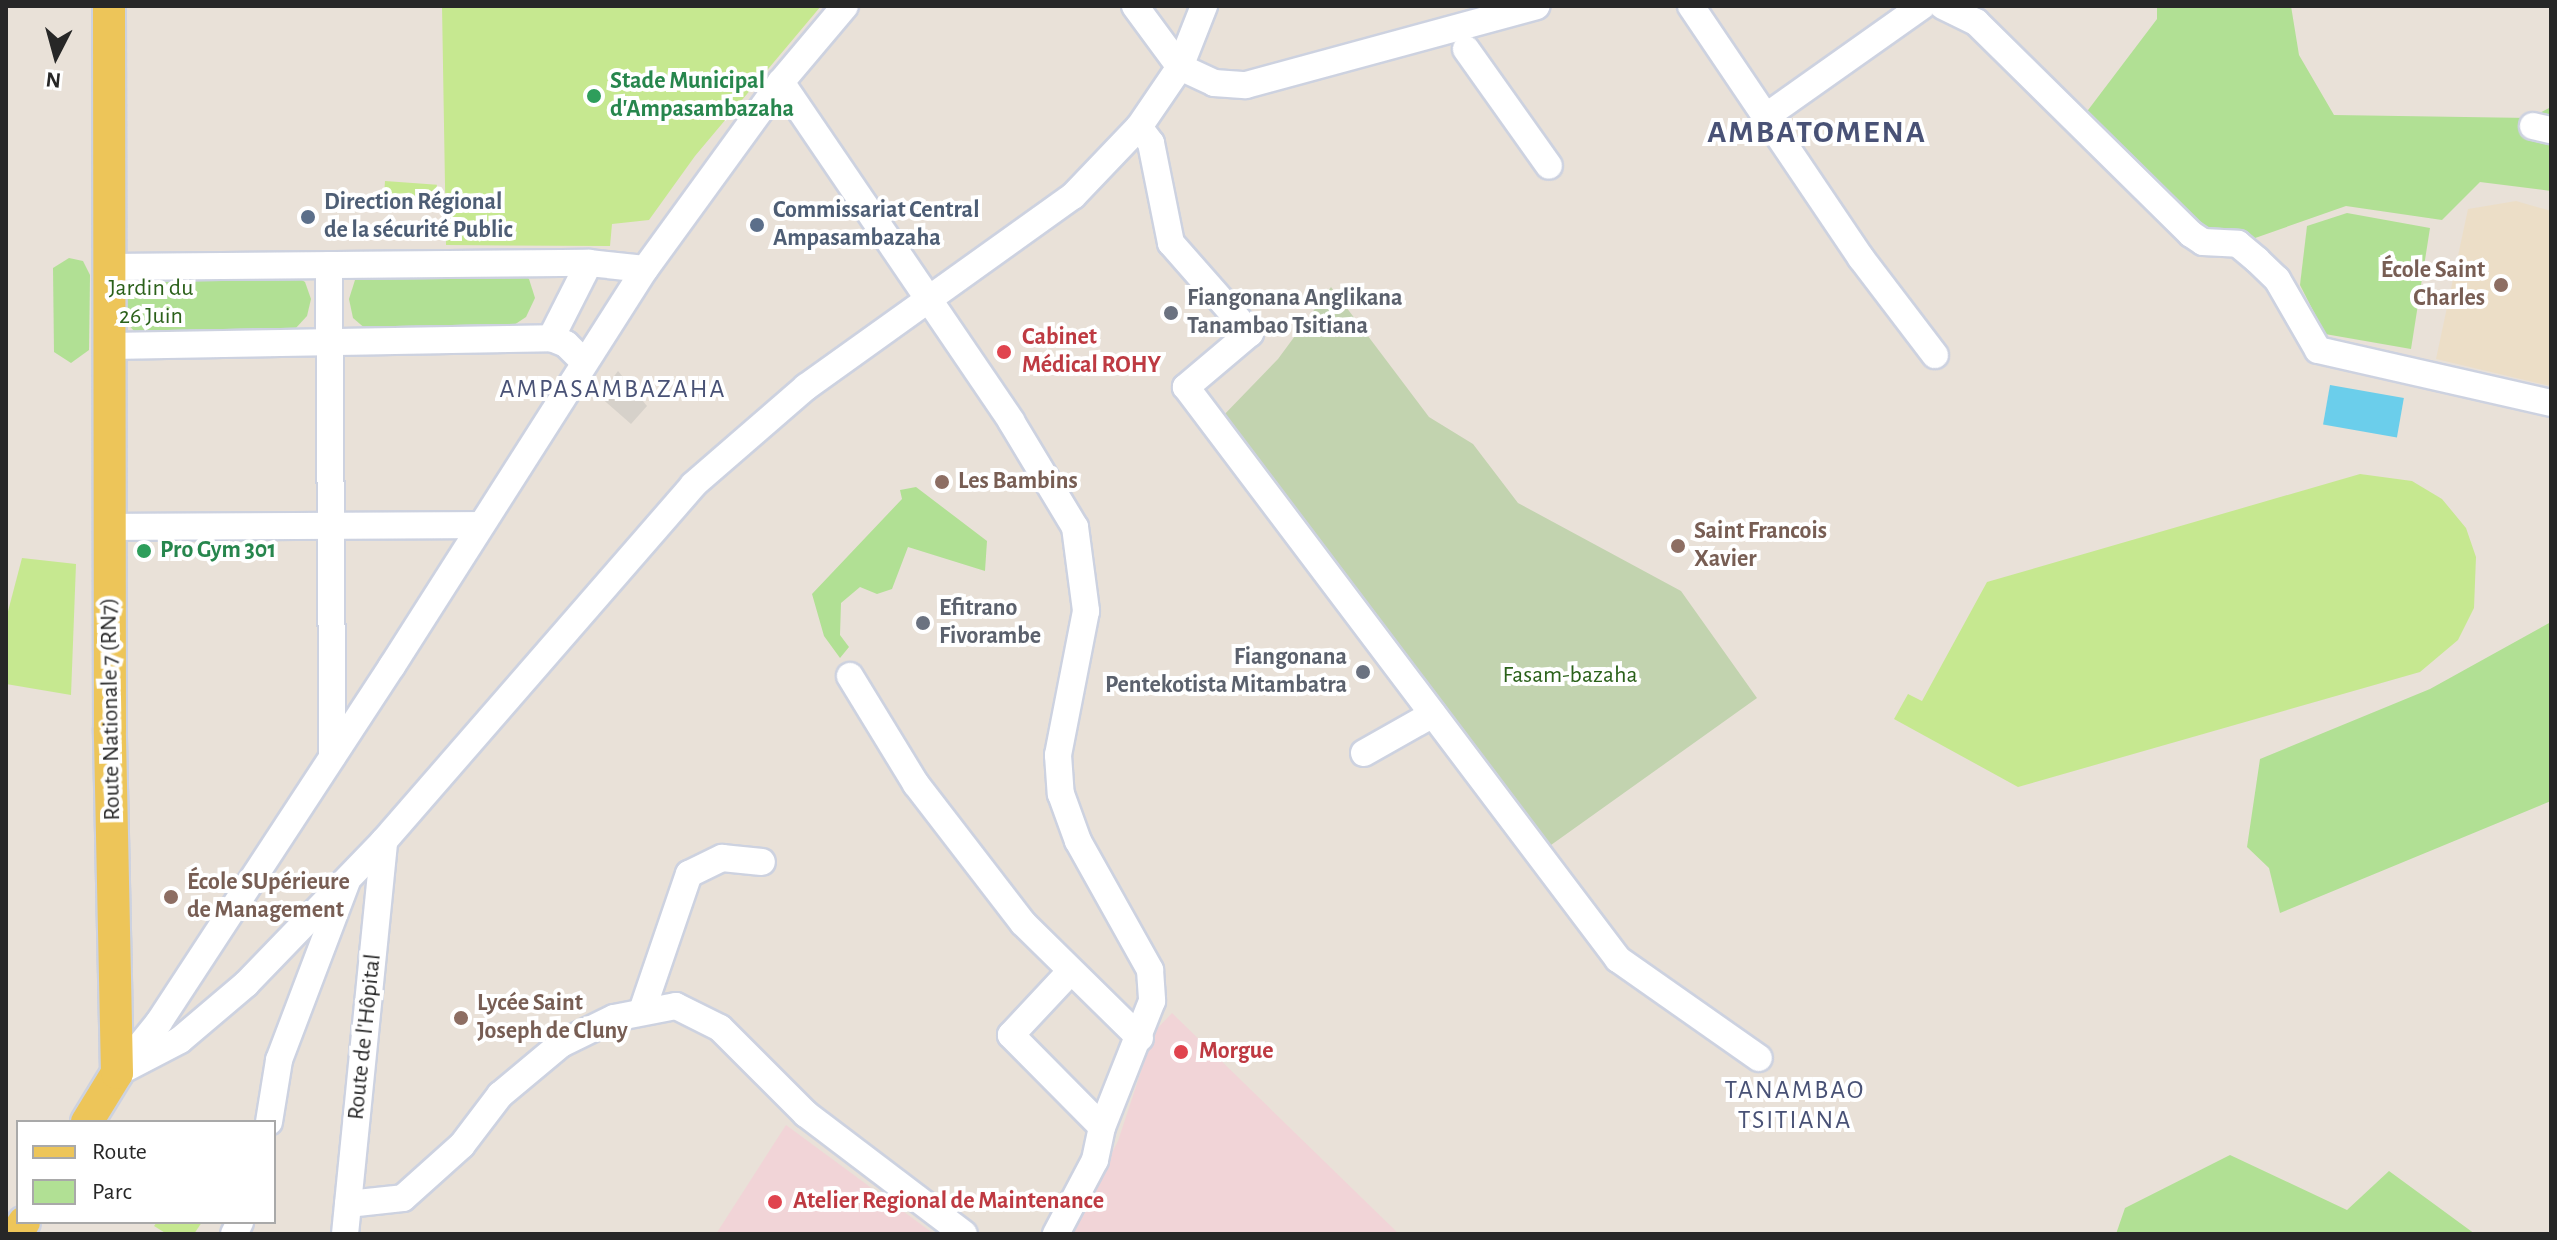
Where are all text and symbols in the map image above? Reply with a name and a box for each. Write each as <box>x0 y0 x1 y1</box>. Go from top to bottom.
north arrow <box>16 16 96 96</box>
text: N <box>45 68 62 92</box>
place label: Stade Municipal d'Ampasambazaha <box>610 68 794 124</box>
marker: Stade Municipal d'Ampasambazaha <box>585 87 603 105</box>
district label: AMBATOMENA <box>1707 113 1927 151</box>
place label: Direction Régional de la sécurité Public <box>324 189 513 245</box>
place label: Commissariat Central Ampasambazaha <box>773 197 979 253</box>
marker: Direction Régional de la sécurité Public <box>299 208 317 226</box>
marker: Commissariat Central Ampasambazaha <box>748 216 766 234</box>
place label: École Saint Charles <box>2381 257 2485 313</box>
park label: Jardin du 26 Juin <box>109 275 193 331</box>
marker: École Saint Charles <box>2492 276 2510 294</box>
place label: Fiangonana Anglikana Tanambao Tsitiana <box>1187 285 1403 341</box>
marker: Fiangonana Anglikana Tanambao Tsitiana <box>1162 304 1180 322</box>
place label: Cabinet Médical ROHY <box>1022 324 1161 380</box>
marker: Cabinet Médical ROHY <box>993 341 1015 363</box>
district label: AMPASAMBAZAHA <box>499 374 727 406</box>
place label: Les Bambins <box>958 468 1078 496</box>
marker: Les Bambins <box>933 473 951 491</box>
place label: Saint Francois Xavier <box>1694 518 1827 574</box>
place label: Pro Gym 301 <box>160 537 276 565</box>
marker: Saint Francois Xavier <box>1669 537 1687 555</box>
marker: Pro Gym 301 <box>135 542 153 560</box>
place label: Efitrano Fivorambe <box>939 595 1041 651</box>
street label: Route Nationale 7 (RN7) <box>95 597 127 821</box>
marker: Efitrano Fivorambe <box>914 614 932 632</box>
place label: Fiangonana Pentekotista Mitambatra <box>1105 644 1347 700</box>
park label: Fasam-bazaha <box>1502 662 1638 690</box>
marker: Fiangonana Pentekotista Mitambatra <box>1354 663 1372 681</box>
place label: École SUpérieure de Management <box>187 869 350 925</box>
marker: École SUpérieure de Management <box>162 888 180 906</box>
street label: Route de l'Hôpital <box>342 953 388 1121</box>
place label: Lycée Saint Joseph de Cluny <box>477 990 628 1046</box>
marker: Lycée Saint Joseph de Cluny <box>452 1009 470 1027</box>
place label: Morgue <box>1199 1038 1274 1066</box>
marker: Morgue <box>1170 1041 1192 1063</box>
district label: TANAMBAO TSITIANA <box>1725 1075 1865 1136</box>
legend <box>16 1120 276 1224</box>
text: Route <box>92 1140 147 1164</box>
text: Parc <box>92 1180 132 1204</box>
place label: Atelier Regional de Maintenance <box>793 1188 1104 1216</box>
marker: Atelier Regional de Maintenance <box>764 1191 786 1213</box>

